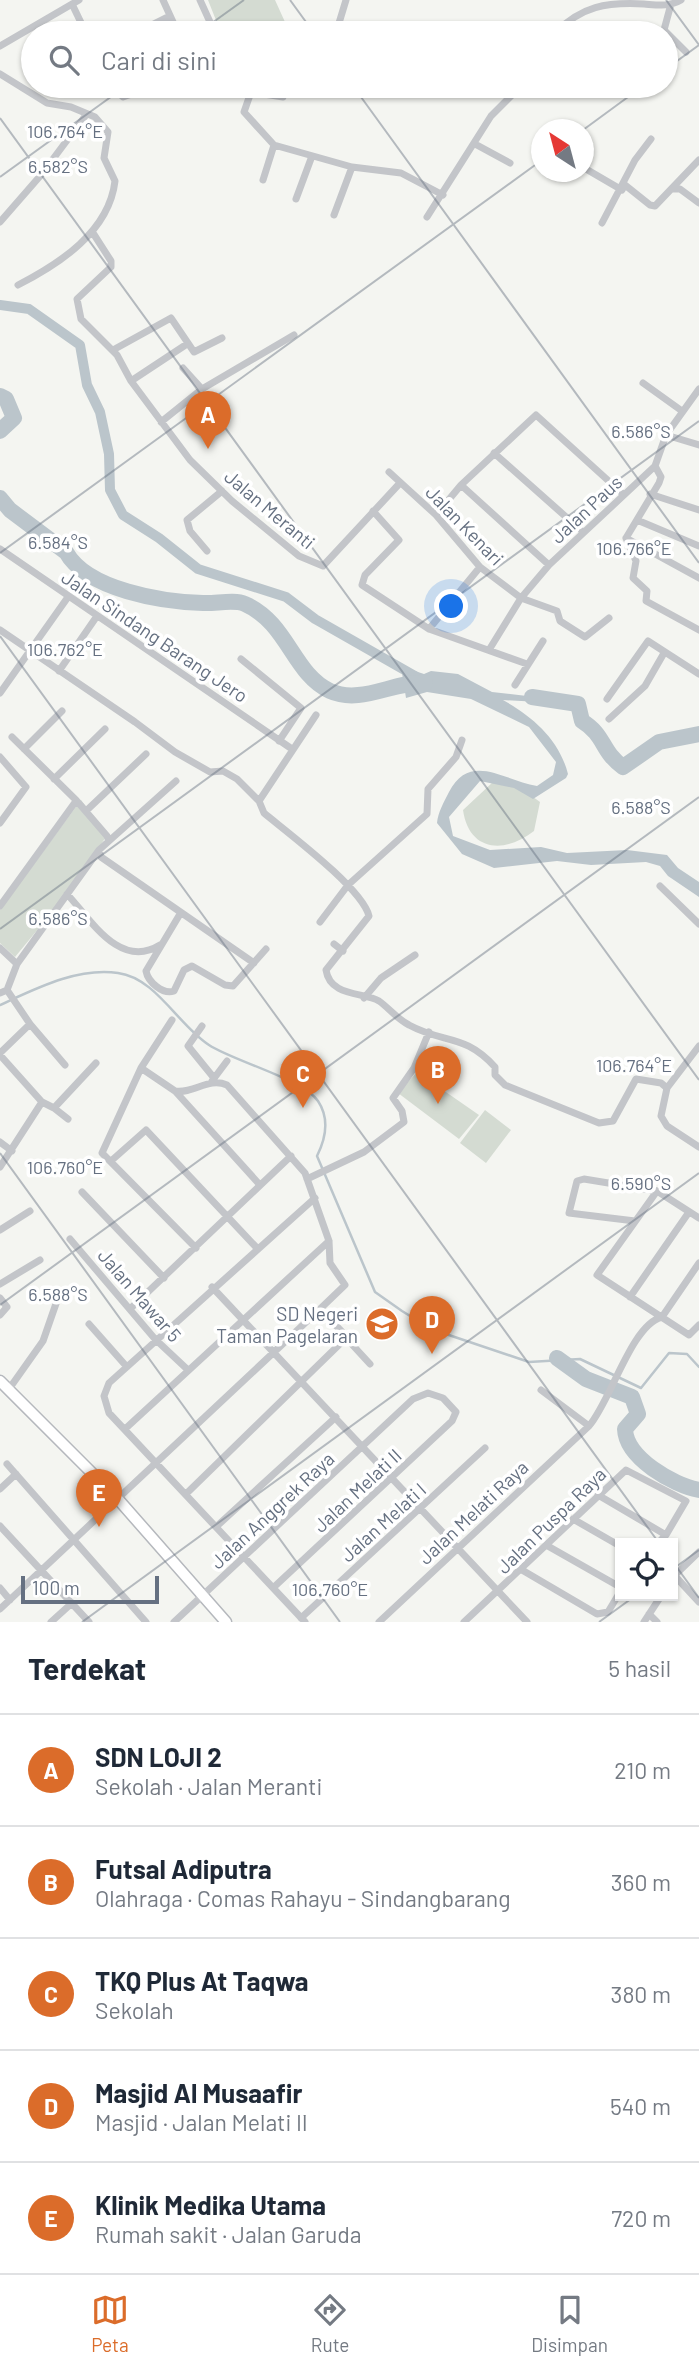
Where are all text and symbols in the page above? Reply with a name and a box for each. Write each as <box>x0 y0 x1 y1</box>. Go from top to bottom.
search box <box>21 21 678 98</box>
icon: search <box>45 41 83 79</box>
text: Cari di sini <box>101 44 217 75</box>
north arrow <box>531 119 594 182</box>
text: 106.764°E <box>27 120 103 142</box>
text: 6.582°S <box>28 155 88 177</box>
pin: A <box>185 391 231 449</box>
text: 6.586°S <box>611 420 671 442</box>
street label: Jalan Meranti <box>220 464 320 554</box>
street label: Jalan Paus <box>546 470 626 548</box>
street label: Jalan Kenari <box>421 480 509 570</box>
text: 6.584°S <box>28 531 88 553</box>
text: 106.766°E <box>596 537 672 559</box>
street label: Jalan Sindang Barang Jero <box>57 565 253 707</box>
your location <box>434 589 468 623</box>
text: 106.762°E <box>27 638 103 660</box>
text: 6.588°S <box>611 796 671 818</box>
text: 6.586°S <box>28 907 88 929</box>
pin: B <box>415 1046 461 1104</box>
pin: C <box>280 1050 326 1108</box>
text: 106.764°E <box>596 1054 672 1076</box>
text: 106.760°E <box>27 1156 103 1178</box>
text: 6.590°S <box>611 1172 671 1194</box>
street label: Jalan Mawar 5 <box>93 1244 187 1346</box>
text: 6.588°S <box>28 1283 88 1305</box>
pin: D <box>409 1296 455 1354</box>
place label: SD Negeri Taman Pagelaran <box>216 1302 358 1347</box>
school or university icon: SD Negeri Taman Pagelaran <box>363 1305 401 1343</box>
street label: Jalan Melati II <box>308 1444 406 1536</box>
street label: Jalan Anggrek Raya <box>205 1447 339 1573</box>
street label: Jalan Melati Raya <box>413 1455 533 1569</box>
street label: Jalan Puspa Raya <box>492 1462 610 1578</box>
pin: E <box>76 1469 122 1527</box>
street label: Jalan Melati I <box>336 1478 430 1566</box>
map controls <box>615 1538 678 1601</box>
button: locate <box>615 1538 678 1601</box>
scale bar <box>21 1573 159 1605</box>
text: 100 m <box>32 1576 80 1599</box>
text: 106.760°E <box>292 1578 368 1600</box>
text: Terdekat <box>28 1650 146 1686</box>
text: 5 hasil <box>608 1654 671 1682</box>
text: SDN LOJI 2 <box>95 1741 222 1772</box>
text: A <box>43 1756 59 1784</box>
text: 210 m <box>614 1756 671 1784</box>
text: Sekolah · Jalan Meranti <box>95 1772 322 1800</box>
text: Futsal Adiputra <box>95 1853 272 1884</box>
text: B <box>44 1868 58 1896</box>
text: 360 m <box>611 1868 671 1896</box>
text: Olahraga · Comas Rahayu - Sindangbarang <box>95 1884 511 1912</box>
text: TKQ Plus At Taqwa <box>95 1965 309 1996</box>
text: C <box>44 1980 58 2008</box>
text: 380 m <box>611 1980 671 2008</box>
text: Sekolah <box>95 1996 174 2024</box>
text: Masjid Al Musaafir <box>95 2077 302 2108</box>
text: D <box>44 2092 58 2120</box>
text: 540 m <box>610 2092 671 2120</box>
text: Masjid · Jalan Melati II <box>95 2108 308 2136</box>
text: Klinik Medika Utama <box>95 2189 326 2220</box>
text: E <box>44 2204 58 2232</box>
text: 720 m <box>611 2204 671 2232</box>
text: Rumah sakit · Jalan Garuda <box>95 2220 362 2248</box>
tab: Peta <box>91 2291 129 2356</box>
tab: Rute <box>311 2291 349 2356</box>
tab: Disimpan <box>531 2291 608 2356</box>

